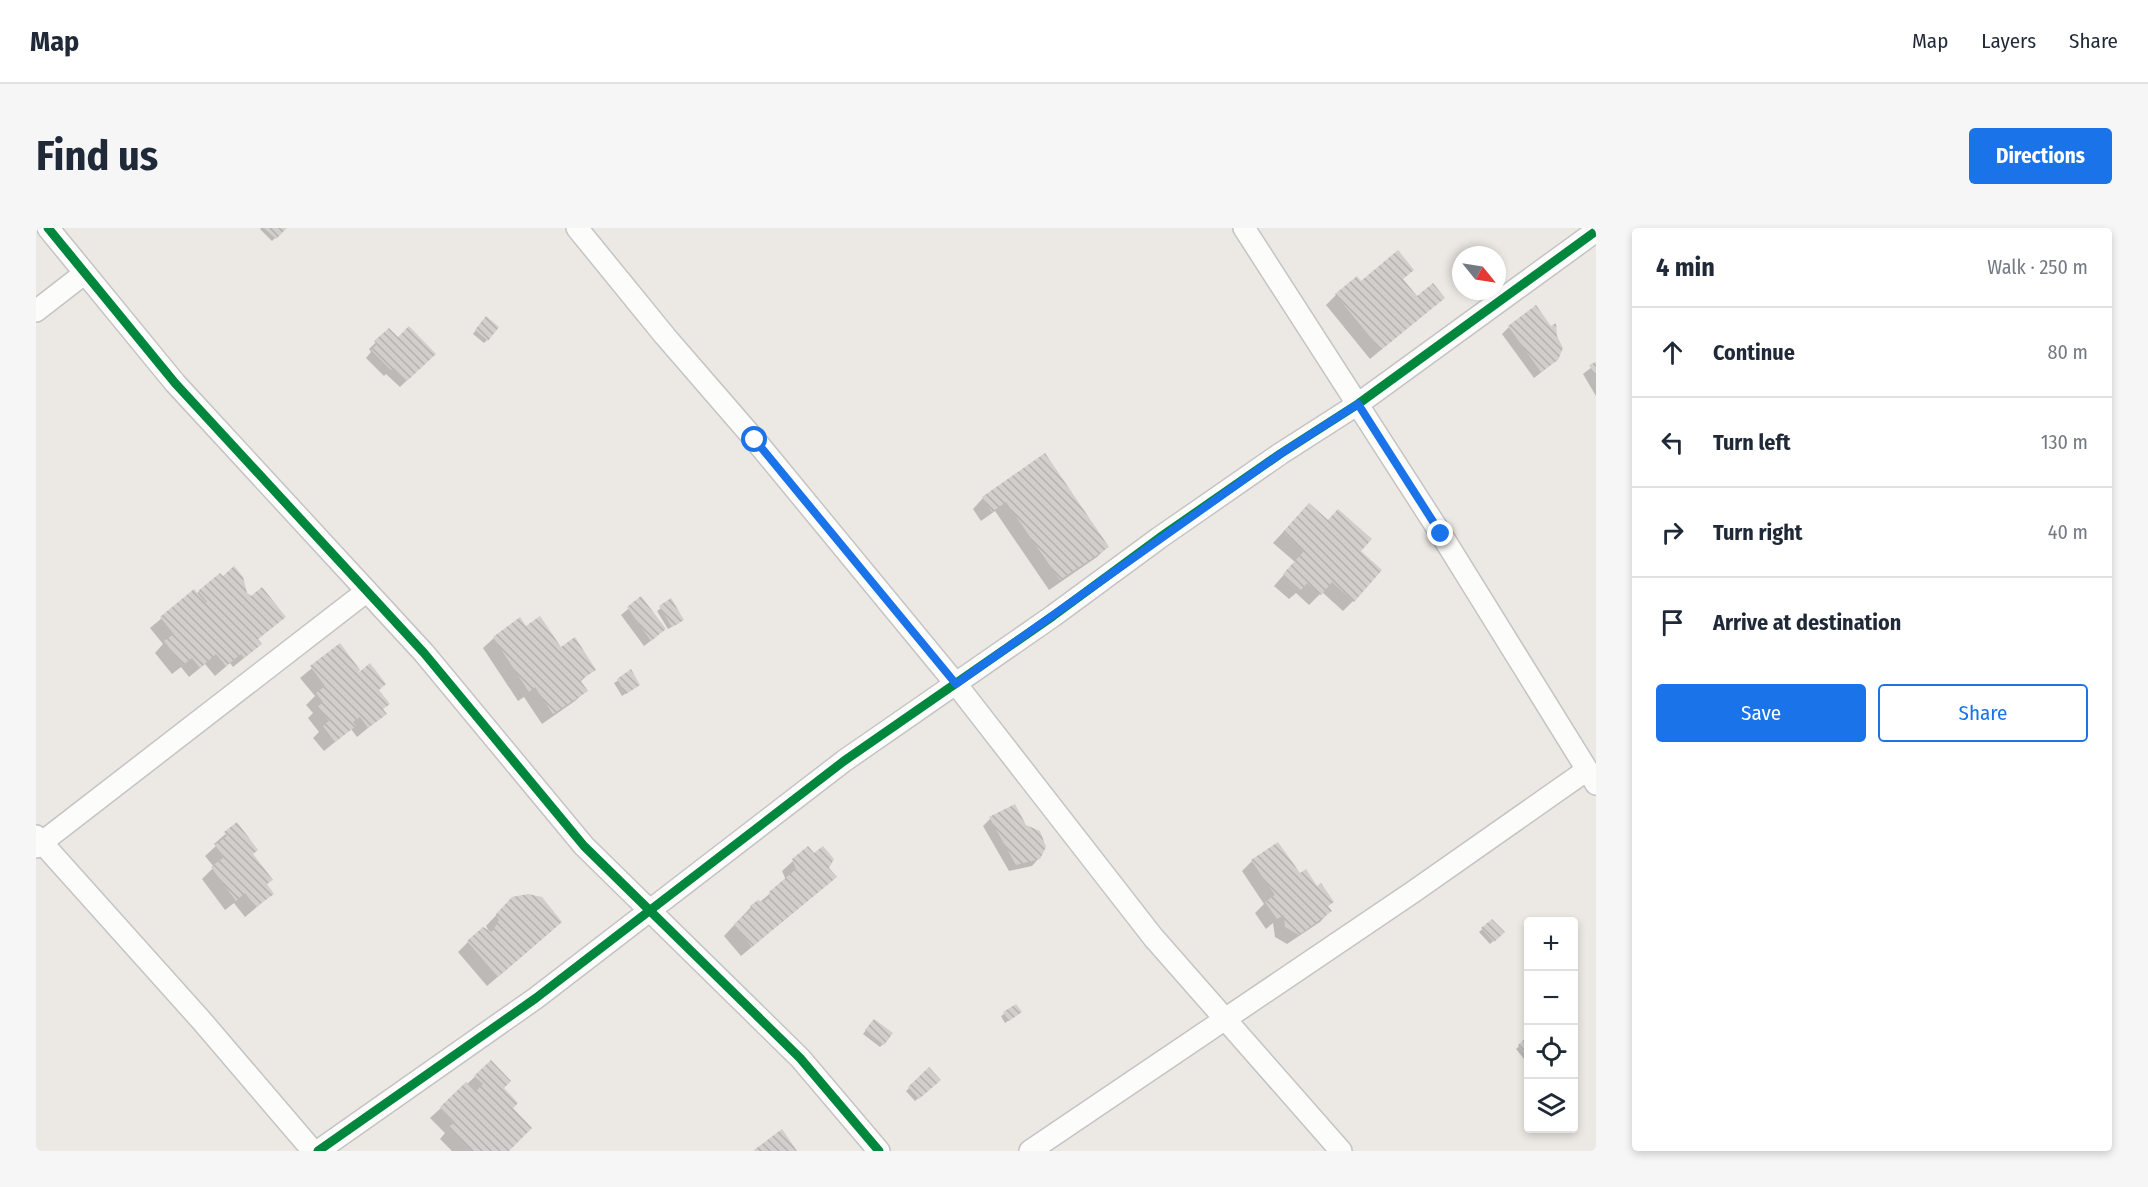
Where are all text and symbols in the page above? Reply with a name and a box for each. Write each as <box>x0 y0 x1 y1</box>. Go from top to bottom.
text: Map <box>30 25 79 58</box>
text: Map <box>1912 28 1948 54</box>
text: Layers <box>1981 28 2036 54</box>
text: Share <box>2069 28 2118 54</box>
button: Directions <box>1969 128 2112 184</box>
text: Find us <box>36 131 158 181</box>
north arrow <box>1452 246 1506 300</box>
text: 4 min <box>1656 252 1715 283</box>
text: Walk · 250 m <box>1987 255 2088 279</box>
icon: ahead <box>1656 336 1689 369</box>
text: Continue <box>1713 339 1795 366</box>
text: 80 m <box>2048 340 2088 364</box>
route start <box>741 426 767 452</box>
icon: left <box>1656 426 1689 459</box>
text: Turn left <box>1713 429 1791 456</box>
text: 130 m <box>2041 430 2088 454</box>
icon: right <box>1656 516 1689 549</box>
text: Turn right <box>1713 519 1802 546</box>
route end <box>1427 520 1453 546</box>
text: 40 m <box>2048 520 2088 544</box>
icon: arrive <box>1656 606 1689 639</box>
text: Arrive at destination <box>1713 609 1901 636</box>
button: Save <box>1656 684 1866 742</box>
button: Share <box>1878 684 2088 742</box>
map controls <box>1524 917 1578 1133</box>
button: + <box>1524 917 1578 971</box>
button: − <box>1524 971 1578 1025</box>
button: locate <box>1524 1025 1578 1079</box>
button: layers <box>1524 1079 1578 1133</box>

